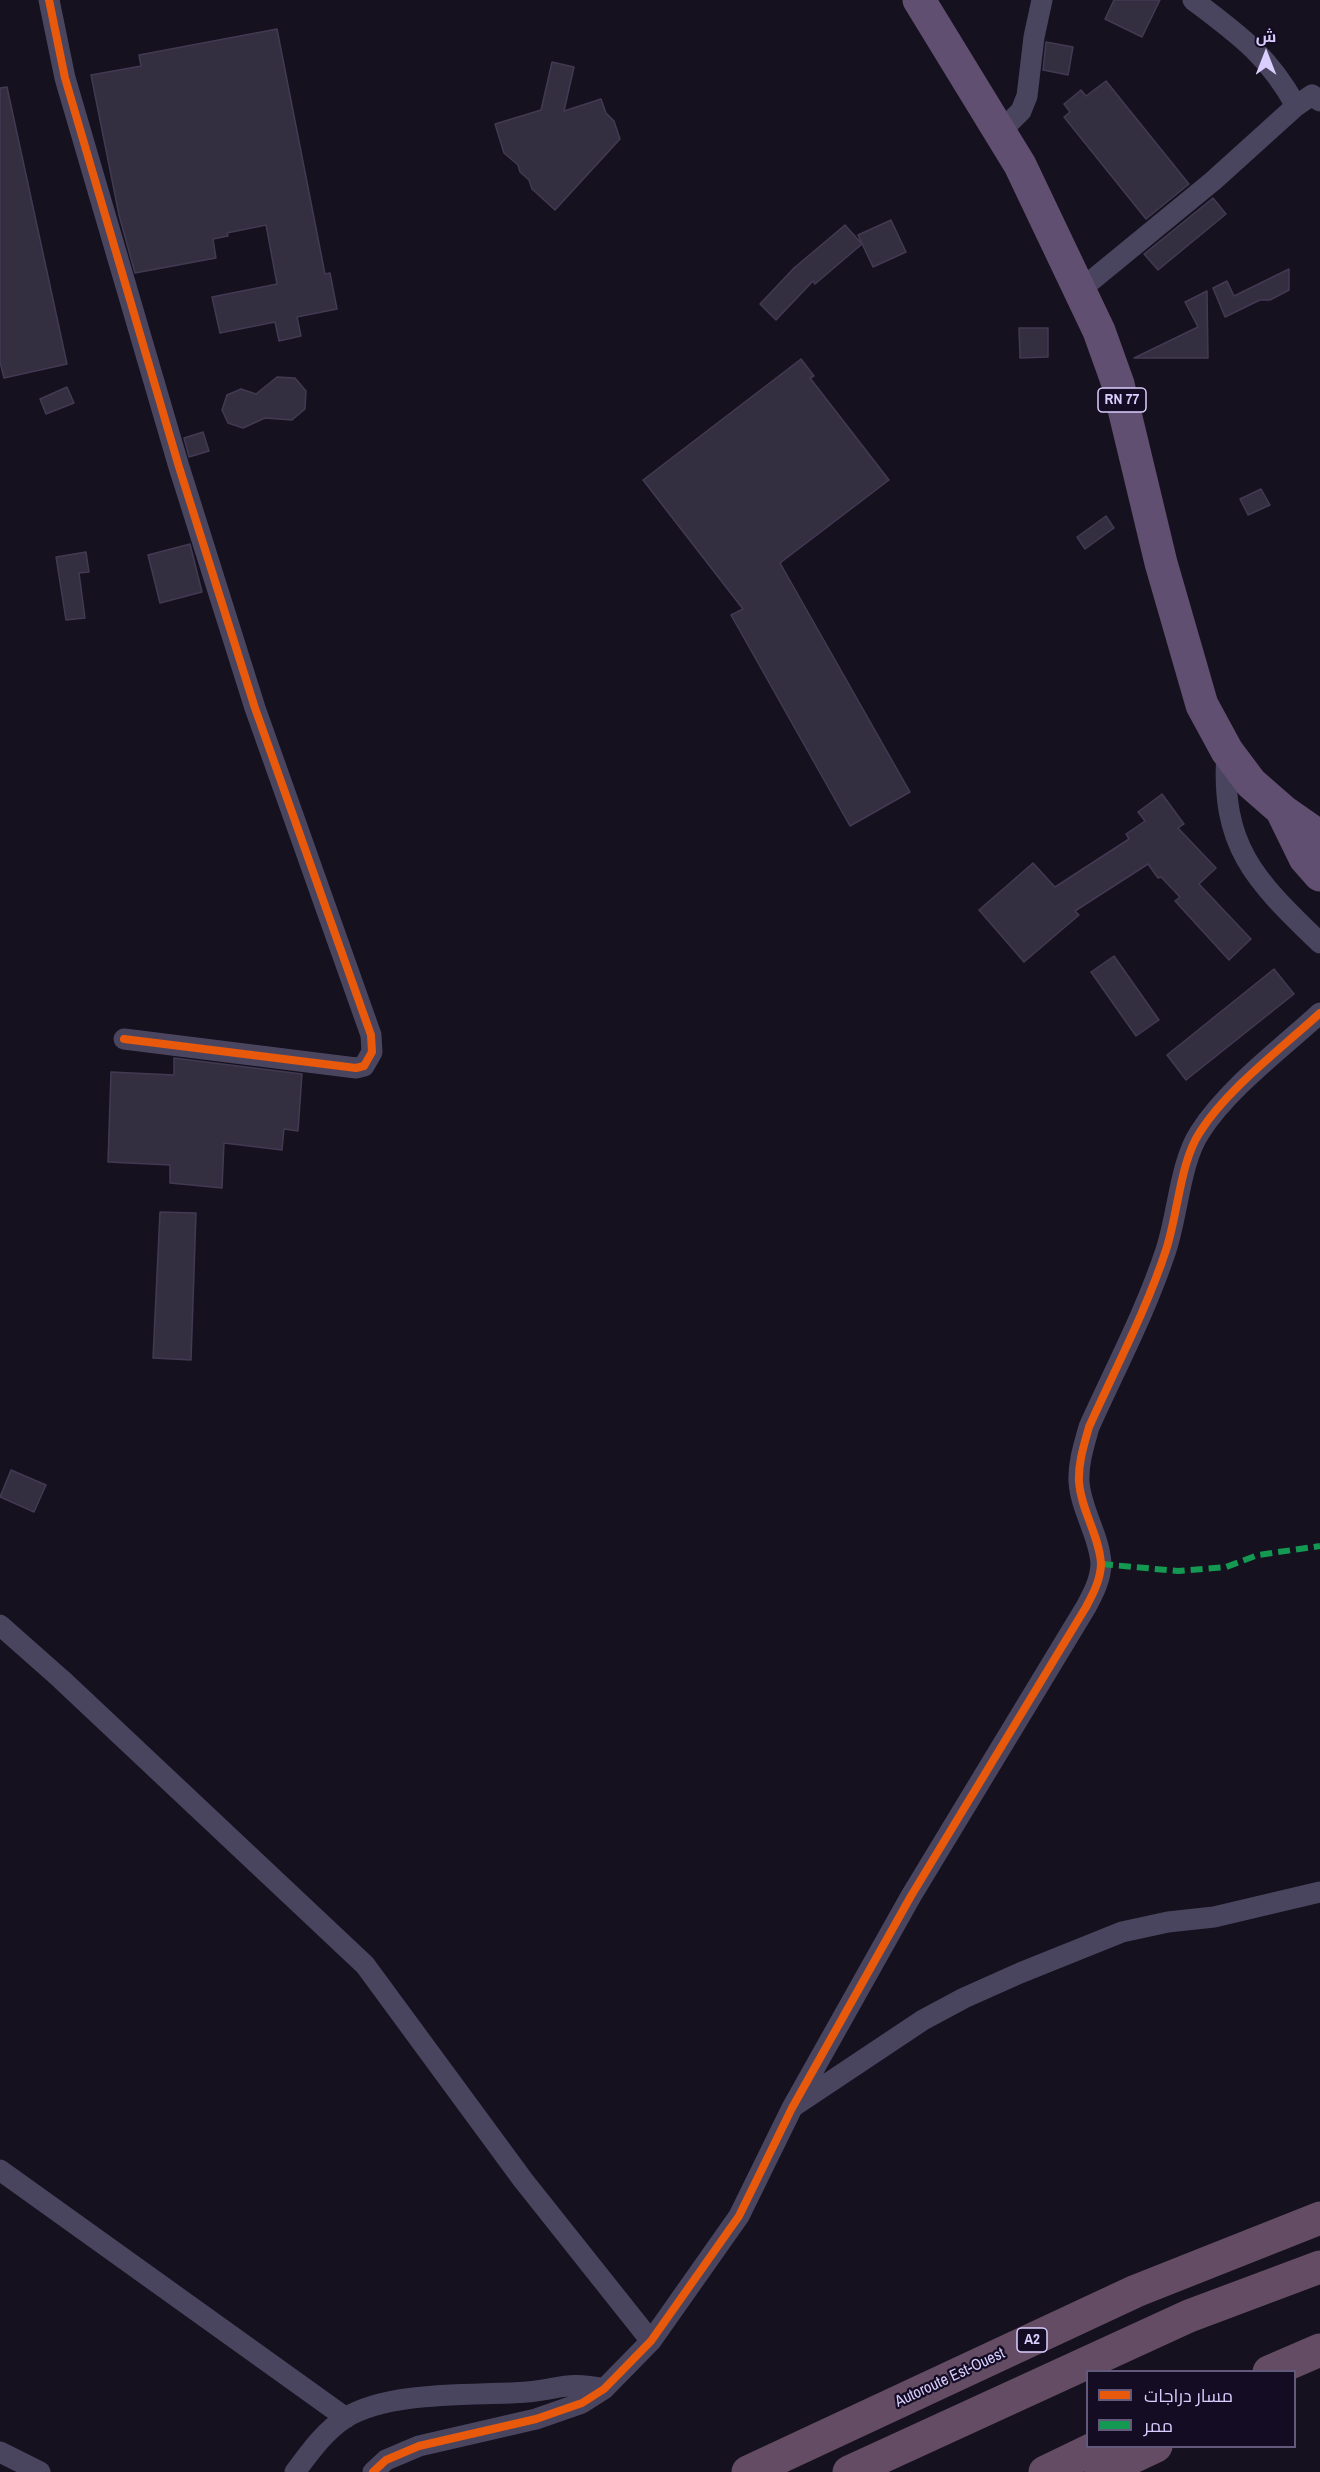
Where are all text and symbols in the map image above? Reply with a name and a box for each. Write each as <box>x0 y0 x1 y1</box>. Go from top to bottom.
north arrow <box>1236 24 1296 84</box>
text: ش <box>1256 25 1276 47</box>
road number: RN 77 <box>1098 388 1146 412</box>
road number: A2 <box>1017 2328 1047 2352</box>
street label: Autoroute Est-Ouest <box>892 2344 1008 2412</box>
legend <box>1086 2370 1296 2448</box>
text: مسار دراجات <box>1144 2383 1233 2408</box>
text: ممر <box>1144 2413 1173 2438</box>

